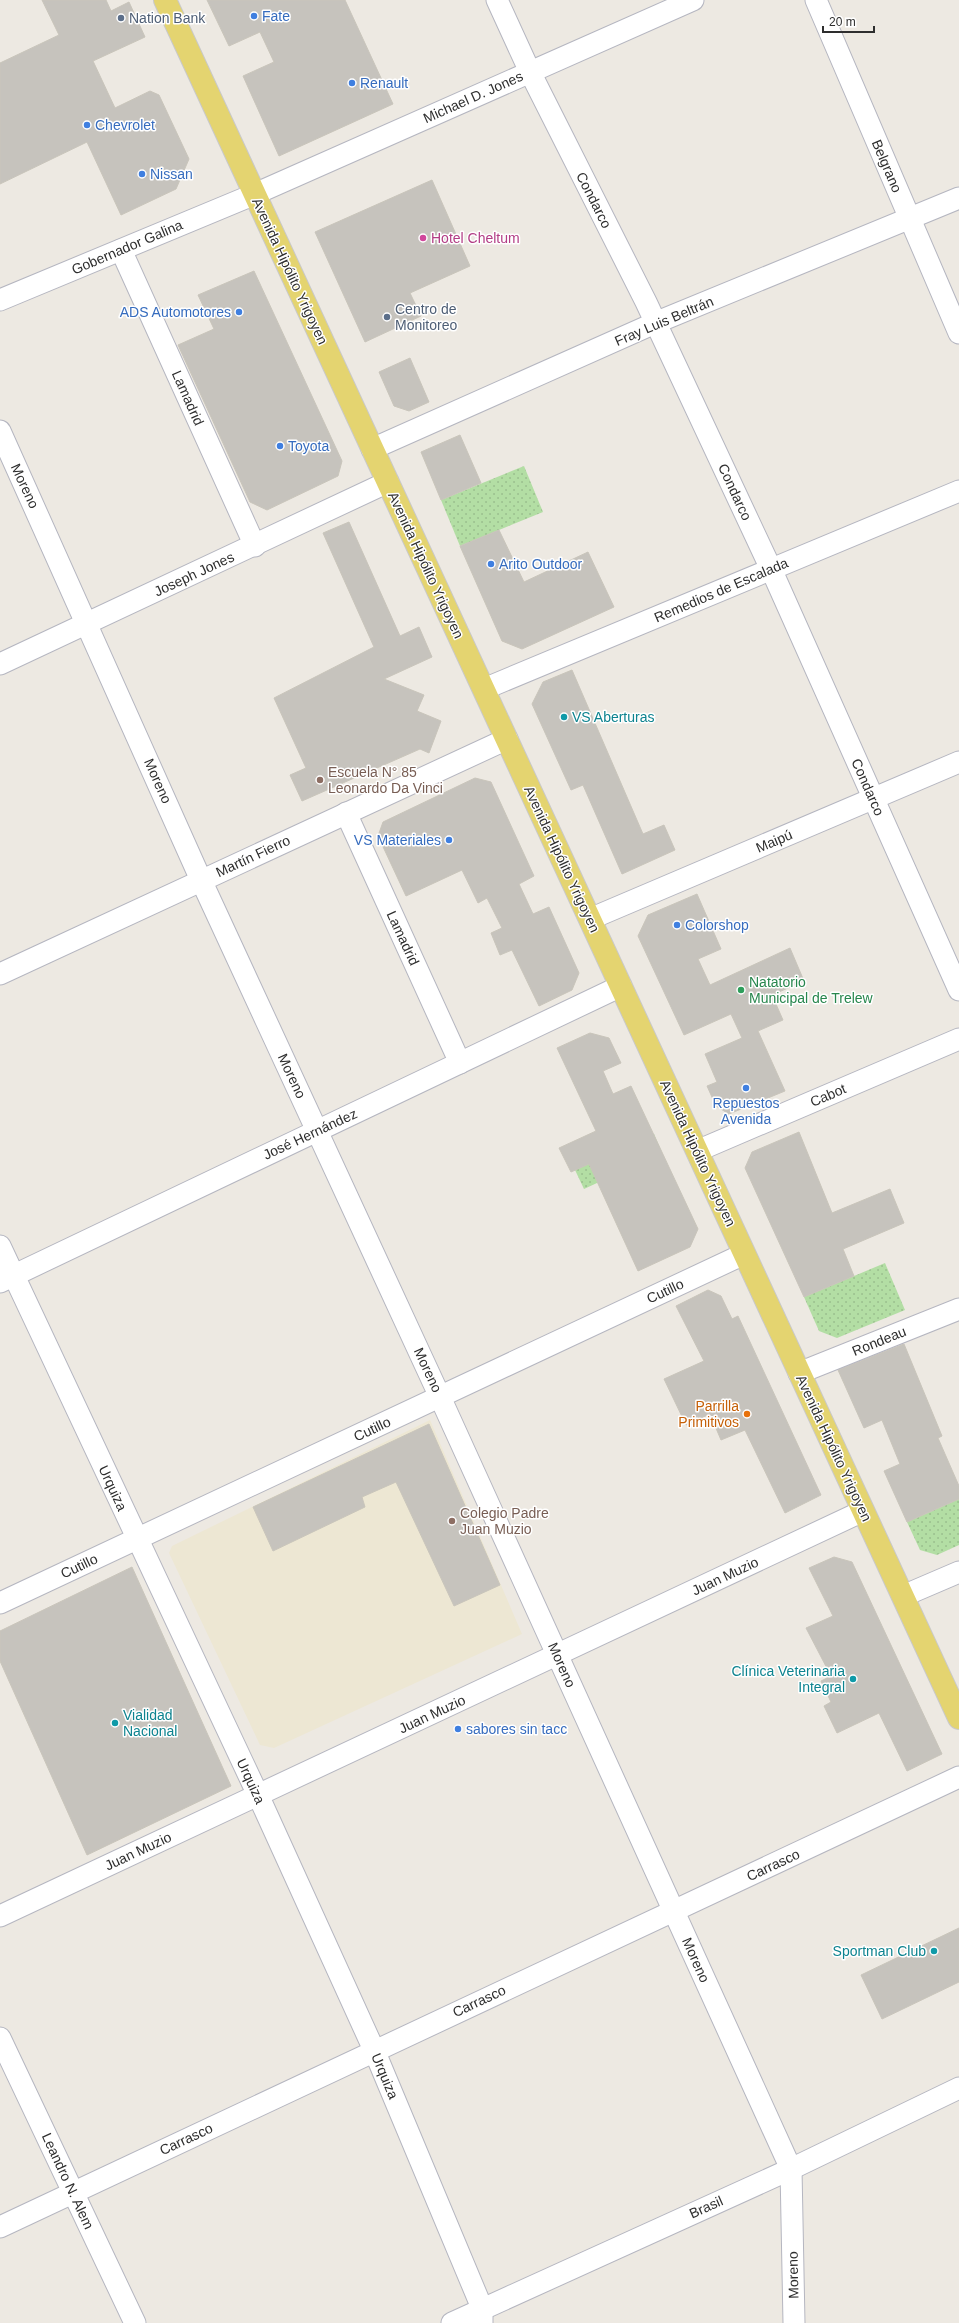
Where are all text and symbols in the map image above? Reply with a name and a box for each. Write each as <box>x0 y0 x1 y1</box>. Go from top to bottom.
place label: Fate <box>262 8 290 24</box>
scale bar <box>823 8 874 34</box>
place label: Nation Bank <box>129 10 206 26</box>
marker: Fate <box>249 11 259 21</box>
marker: Nation Bank <box>116 13 126 23</box>
text: 20 m <box>829 15 856 29</box>
street label: Michael D. Jones <box>421 68 525 126</box>
place label: Renault <box>360 75 408 91</box>
marker: Renault <box>347 78 357 88</box>
place label: Chevrolet <box>95 117 155 133</box>
marker: Chevrolet <box>82 120 92 130</box>
street label: Belgrano <box>869 137 905 195</box>
place label: Nissan <box>150 166 193 182</box>
marker: Nissan <box>137 169 147 179</box>
street label: Condarco <box>573 169 615 231</box>
street label: Avenida Hipólito Yrigoyen <box>249 195 331 347</box>
street label: Gobernador Galina <box>69 216 185 278</box>
place label: Hotel Cheltum <box>431 230 520 246</box>
marker: Hotel Cheltum <box>418 233 428 243</box>
street label: Fray Luis Beltrán <box>612 293 716 349</box>
place label: Centro de Monitoreo <box>395 301 457 333</box>
place label: ADS Automotores <box>120 304 231 320</box>
marker: ADS Automotores <box>234 307 244 317</box>
marker: Centro de Monitoreo <box>382 312 392 322</box>
street label: Lamadrid <box>169 368 207 428</box>
place label: Toyota <box>288 438 329 454</box>
marker: Toyota <box>275 441 285 451</box>
street label: Moreno <box>8 461 42 511</box>
street label: Condarco <box>715 461 755 523</box>
street label: Avenida Hipólito Yrigoyen <box>385 489 467 641</box>
street label: Joseph Jones <box>151 548 237 600</box>
street label: Remedios de Escalada <box>652 554 791 625</box>
place label: Arito Outdoor <box>499 556 583 572</box>
marker: Arito Outdoor <box>486 559 496 569</box>
place label: VS Aberturas <box>572 709 655 725</box>
marker: VS Aberturas <box>559 712 569 722</box>
street label: Moreno <box>141 756 175 806</box>
street label: Condarco <box>848 756 888 818</box>
place label: Escuela N° 85 Leonardo Da Vinci <box>328 764 443 796</box>
marker: Escuela N° 85 Leonardo Da Vinci <box>315 775 325 785</box>
street label: Avenida Hipólito Yrigoyen <box>521 783 603 935</box>
street label: Maipú <box>753 826 795 856</box>
street label: Martín Fierro <box>213 832 293 880</box>
place label: VS Materiales <box>354 832 441 848</box>
marker: VS Materiales <box>444 835 454 845</box>
street label: Lamadrid <box>383 908 423 968</box>
place label: Colorshop <box>685 917 749 933</box>
marker: Colorshop <box>672 920 682 930</box>
place label: Natatorio Municipal de Trelew <box>749 974 874 1006</box>
marker: Natatorio Municipal de Trelew <box>736 985 746 995</box>
street label: Moreno <box>275 1051 309 1101</box>
street label: Avenida Hipólito Yrigoyen <box>657 1077 739 1229</box>
street label: Cabot <box>808 1080 848 1110</box>
marker: Repuestos Avenida <box>741 1083 751 1093</box>
place label: Repuestos Avenida <box>713 1095 779 1127</box>
street label: José Hernández <box>260 1105 360 1163</box>
street label: Cutillo <box>644 1275 686 1306</box>
street label: Rondeau <box>850 1323 908 1359</box>
street label: Moreno <box>411 1345 445 1395</box>
street label: Avenida Hipólito Yrigoyen <box>793 1372 875 1524</box>
place label: Parrilla Primitivos <box>678 1398 739 1430</box>
marker: Parrilla Primitivos <box>742 1409 752 1419</box>
street label: Cutillo <box>351 1413 393 1444</box>
street label: Urquiza <box>96 1463 131 1513</box>
place label: Colegio Padre Juan Muzio <box>460 1505 549 1537</box>
marker: Colegio Padre Juan Muzio <box>447 1516 457 1526</box>
street label: Cutillo <box>58 1550 100 1581</box>
street label: Juan Muzio <box>689 1554 761 1598</box>
street label: Moreno <box>545 1640 579 1690</box>
place label: Clínica Veterinaria Integral <box>731 1663 845 1695</box>
marker: Clínica Veterinaria Integral <box>848 1674 858 1684</box>
street label: Juan Muzio <box>396 1692 468 1736</box>
place label: Vialidad Nacional <box>123 1707 177 1739</box>
marker: Vialidad Nacional <box>110 1718 120 1728</box>
place label: sabores sin tacc <box>466 1721 567 1737</box>
marker: sabores sin tacc <box>453 1724 463 1734</box>
street label: Urquiza <box>234 1756 269 1806</box>
street label: Juan Muzio <box>102 1829 174 1873</box>
street label: Carrasco <box>744 1846 802 1884</box>
street label: Moreno <box>679 1935 713 1985</box>
place label: Sportman Club <box>833 1943 926 1959</box>
marker: Sportman Club <box>929 1946 939 1956</box>
street label: Carrasco <box>450 1982 508 2020</box>
street label: Urquiza <box>368 2051 402 2102</box>
street label: Carrasco <box>157 2120 215 2158</box>
street label: Leandro N. Alem <box>39 2130 97 2232</box>
street label: Brasil <box>687 2193 725 2221</box>
street label: Moreno <box>785 2251 801 2299</box>

